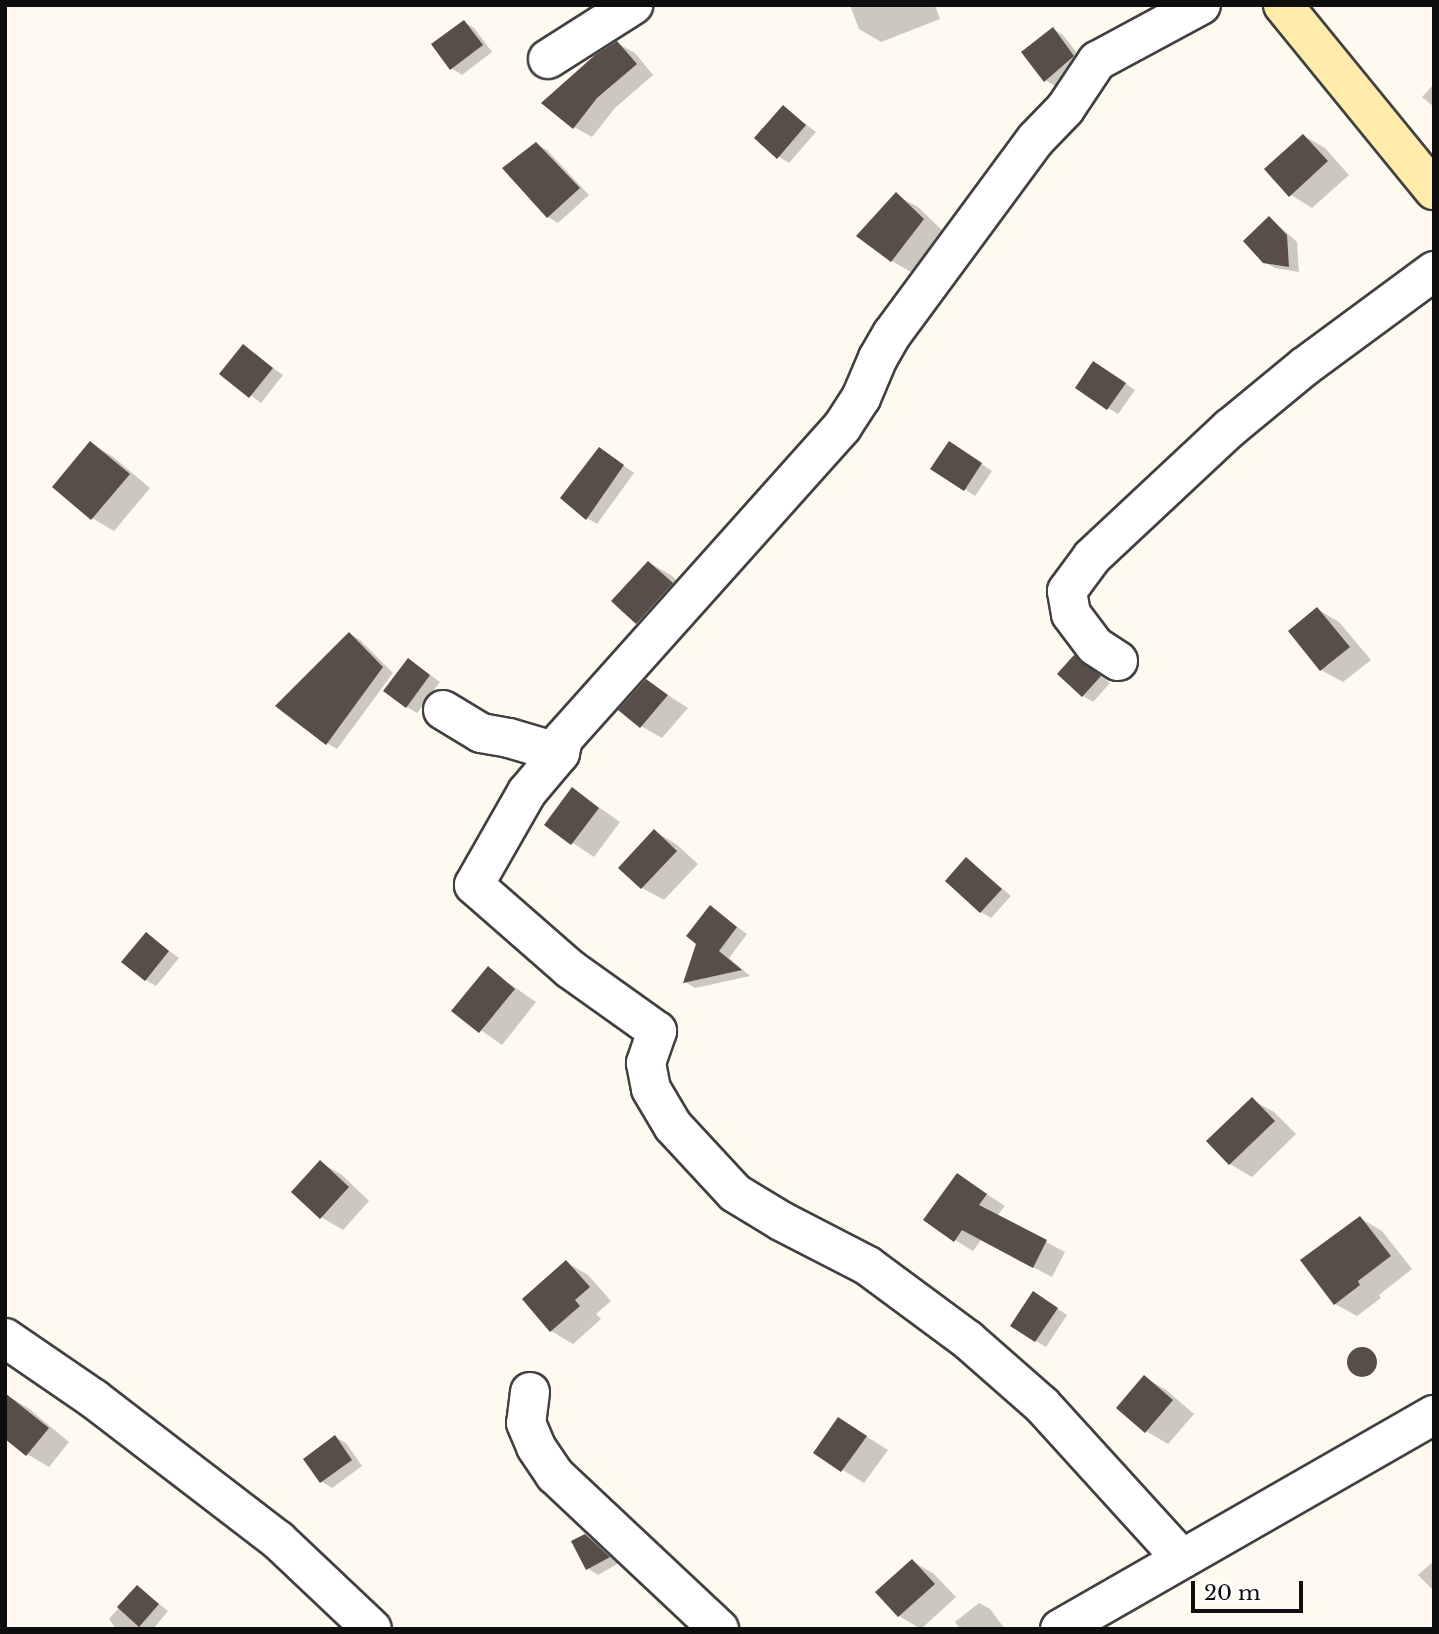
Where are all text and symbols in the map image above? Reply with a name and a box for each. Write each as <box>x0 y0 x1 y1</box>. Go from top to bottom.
scale bar <box>1194 1568 1306 1612</box>
text: 20 m <box>1204 1580 1261 1606</box>

